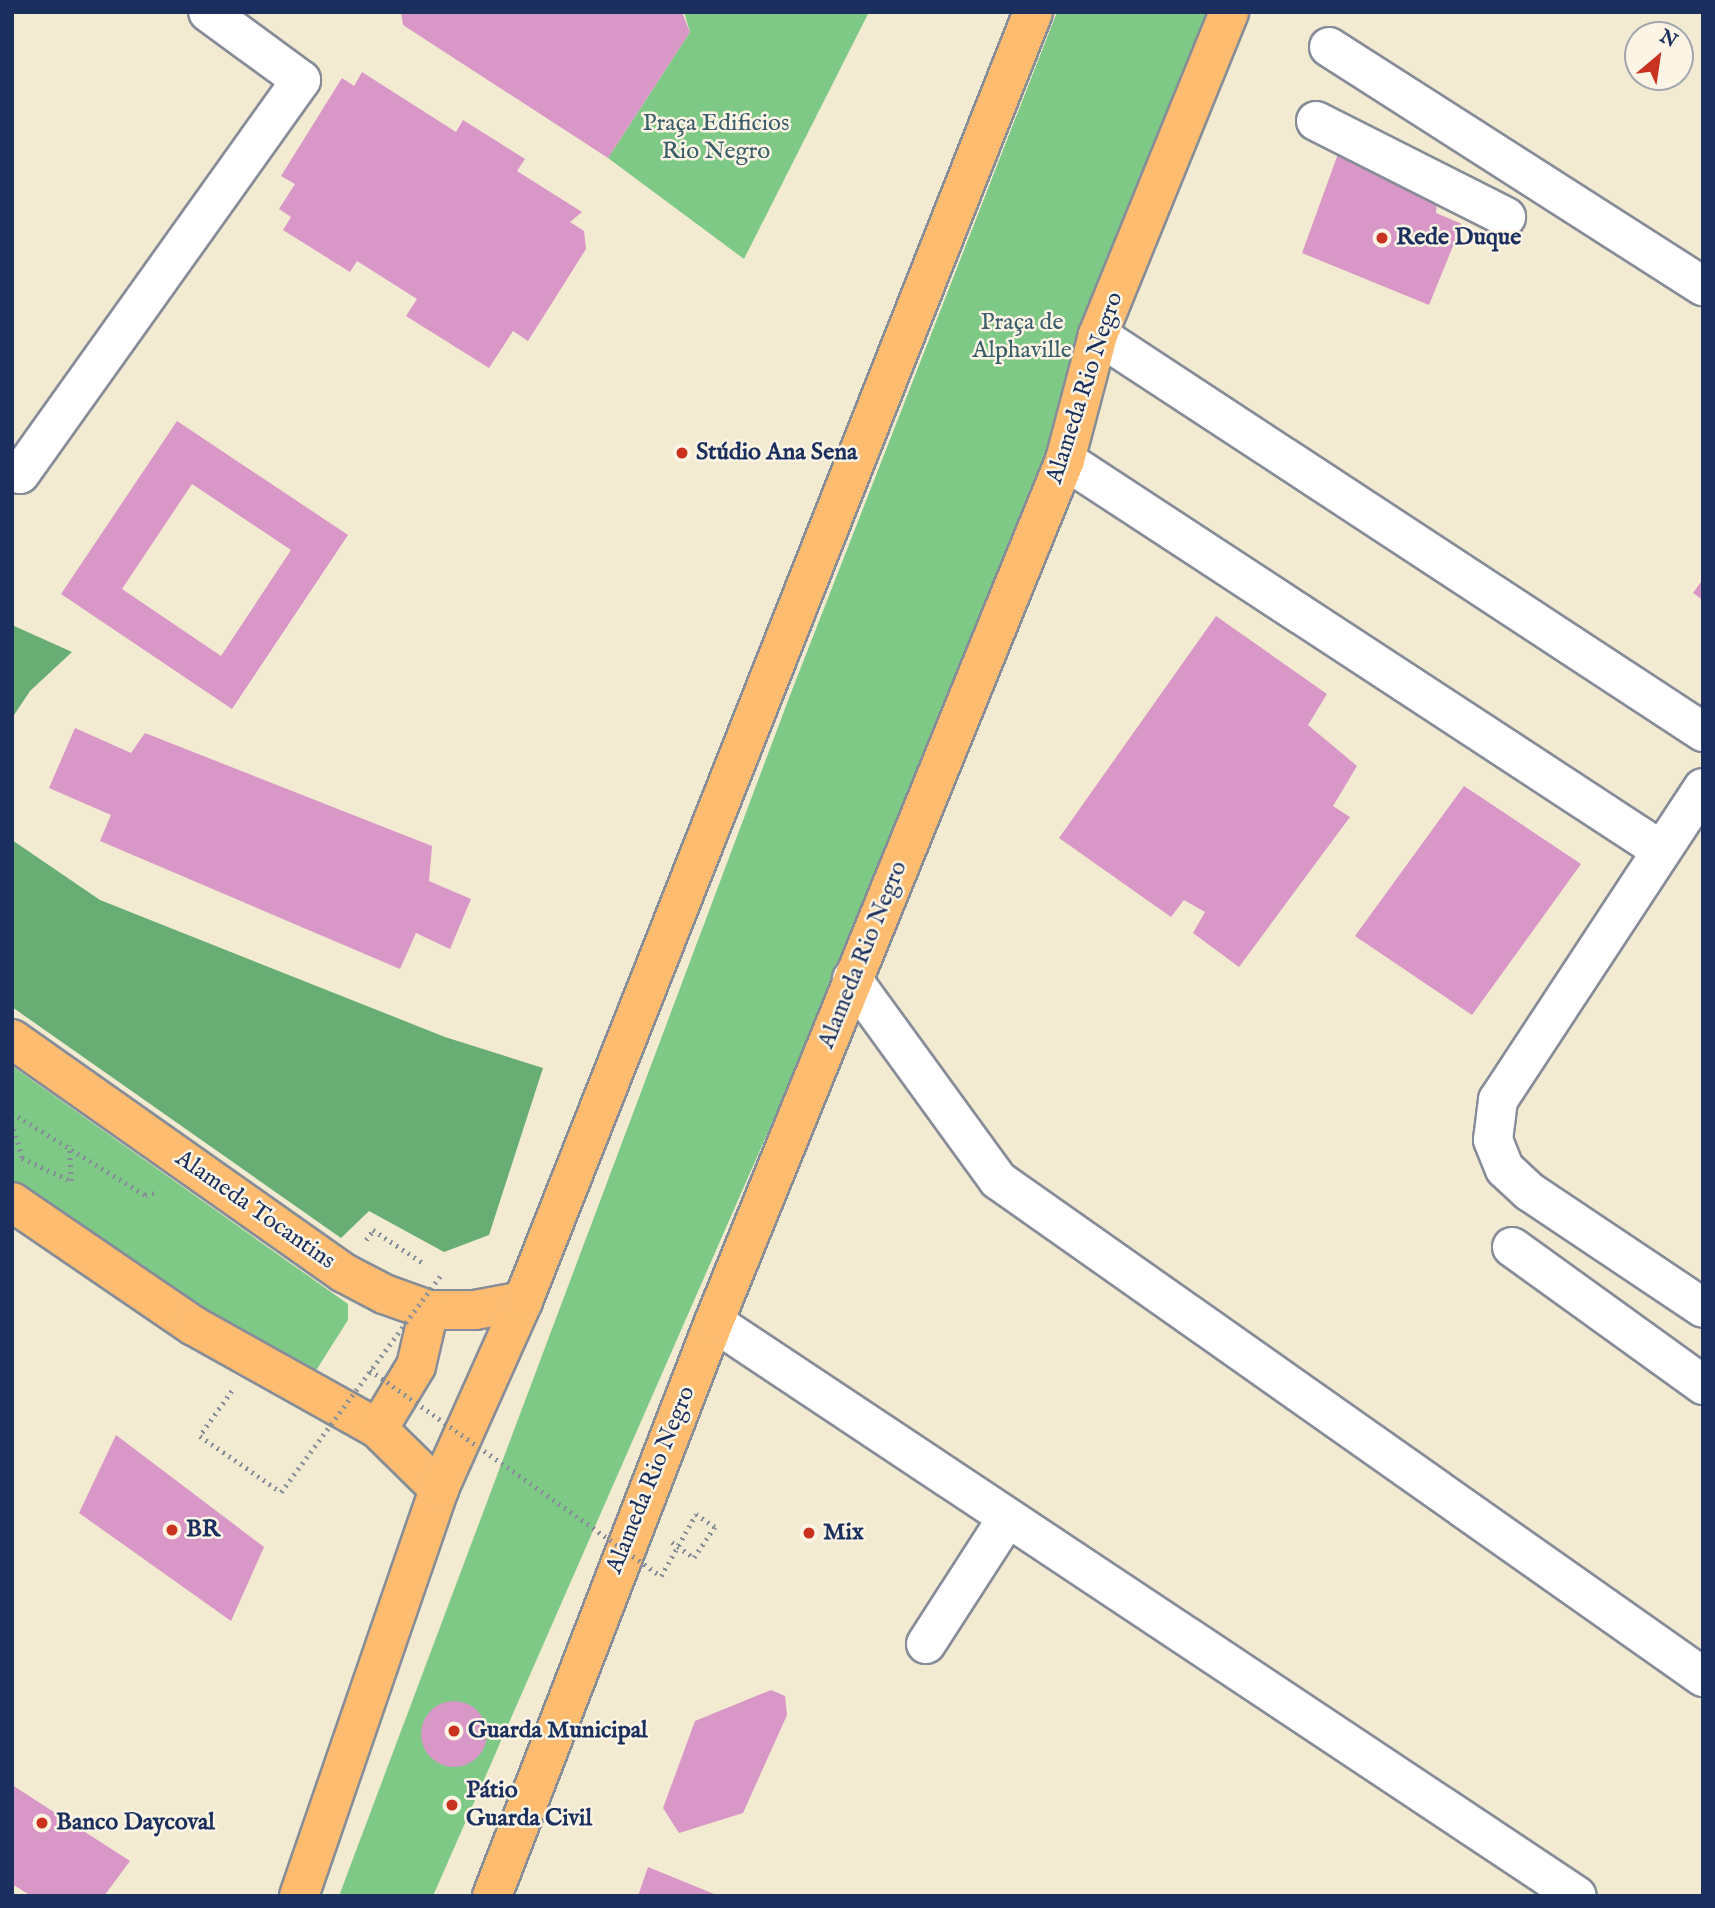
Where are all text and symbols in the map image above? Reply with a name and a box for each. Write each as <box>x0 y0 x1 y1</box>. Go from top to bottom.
north arrow <box>1624 21 1694 91</box>
text: N <box>1655 25 1681 54</box>
park label: Praça Edificios Rio Negro <box>643 110 789 166</box>
place label: Rede Duque <box>1396 224 1521 252</box>
marker: Rede Duque <box>1374 230 1390 246</box>
street label: Alameda Rio Negro <box>1040 289 1130 487</box>
park label: Praça de Alphaville <box>972 309 1072 365</box>
place label: Stúdio Ana Sena <box>696 439 857 467</box>
marker: Stúdio Ana Sena <box>674 445 690 461</box>
street label: Alameda Rio Negro <box>812 857 914 1053</box>
street label: Alameda Tocantins <box>170 1144 340 1276</box>
street label: Alameda Rio Negro <box>600 1382 702 1578</box>
place label: BR <box>186 1516 220 1544</box>
place label: Mix <box>823 1519 864 1547</box>
marker: BR <box>164 1522 180 1538</box>
marker: Mix <box>801 1525 817 1541</box>
place label: Guarda Municipal <box>468 1717 648 1745</box>
marker: Guarda Municipal <box>446 1723 462 1739</box>
place label: Pátio Guarda Civil <box>466 1777 592 1833</box>
marker: Pátio Guarda Civil <box>444 1797 460 1813</box>
place label: Banco Daycoval <box>56 1809 215 1837</box>
marker: Banco Daycoval <box>34 1815 50 1831</box>

